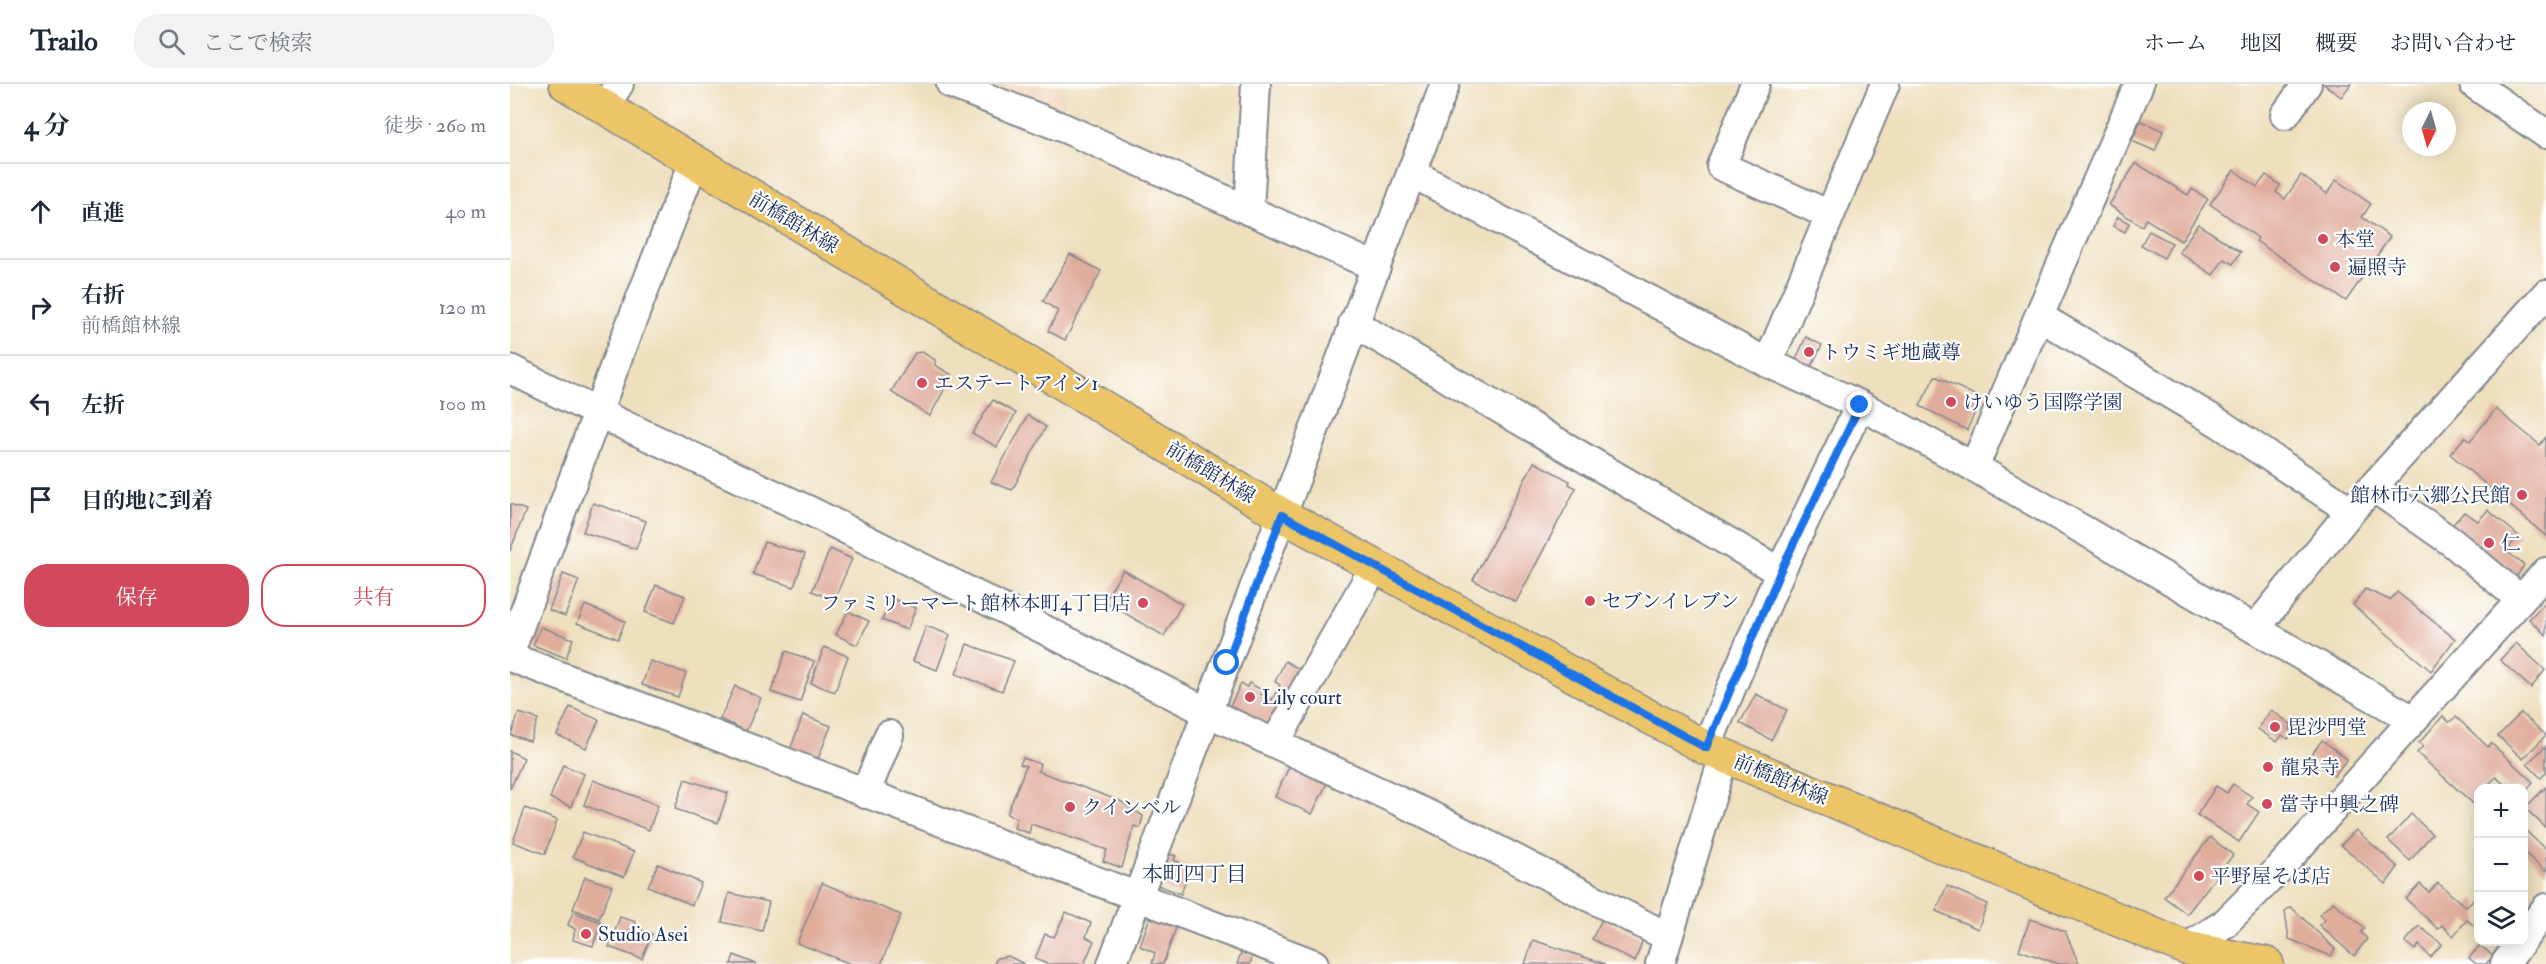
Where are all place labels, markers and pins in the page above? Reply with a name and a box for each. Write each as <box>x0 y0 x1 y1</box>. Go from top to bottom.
place label: 本堂 <box>2335 227 2375 252</box>
marker: 本堂 <box>2316 232 2330 246</box>
place label: 遍照寺 <box>2347 255 2407 280</box>
marker: 遍照寺 <box>2328 260 2342 274</box>
place label: トウミギ地蔵尊 <box>1821 340 1961 365</box>
marker: トウミギ地蔵尊 <box>1802 345 1816 359</box>
place label: エステートアイン1 <box>934 371 1098 396</box>
marker: エステートアイン1 <box>915 376 929 390</box>
place label: けいゆう国際学園 <box>1963 390 2123 415</box>
marker: けいゆう国際学園 <box>1944 395 1958 409</box>
place label: 館林市六郷公民館 <box>2350 483 2510 508</box>
marker: 館林市六郷公民館 <box>2515 488 2529 502</box>
place label: 仁 <box>2501 531 2521 556</box>
marker: 仁 <box>2482 536 2496 550</box>
place label: セブンイレブン <box>1602 589 1739 614</box>
place label: ファミリーマート館林本町4丁目店 <box>821 591 1131 616</box>
marker: セブンイレブン <box>1583 594 1597 608</box>
marker: ファミリーマート館林本町4丁目店 <box>1136 596 1150 610</box>
place label: Lily court <box>1262 685 1342 710</box>
marker: Lily court <box>1243 690 1257 704</box>
place label: 毘沙門堂 <box>2287 715 2367 740</box>
marker: 毘沙門堂 <box>2268 720 2282 734</box>
place label: 龍泉寺 <box>2280 755 2340 780</box>
marker: 龍泉寺 <box>2261 760 2275 774</box>
place label: 當寺中興之碑 <box>2279 792 2399 817</box>
place label: クインベル <box>1082 795 1181 820</box>
marker: 當寺中興之碑 <box>2260 797 2274 811</box>
marker: クインベル <box>1063 800 1077 814</box>
place label: 平野屋そば店 <box>2211 864 2331 889</box>
marker: 平野屋そば店 <box>2192 869 2206 883</box>
place label: Studio Asei <box>598 922 688 947</box>
marker: Studio Asei <box>579 927 593 941</box>

